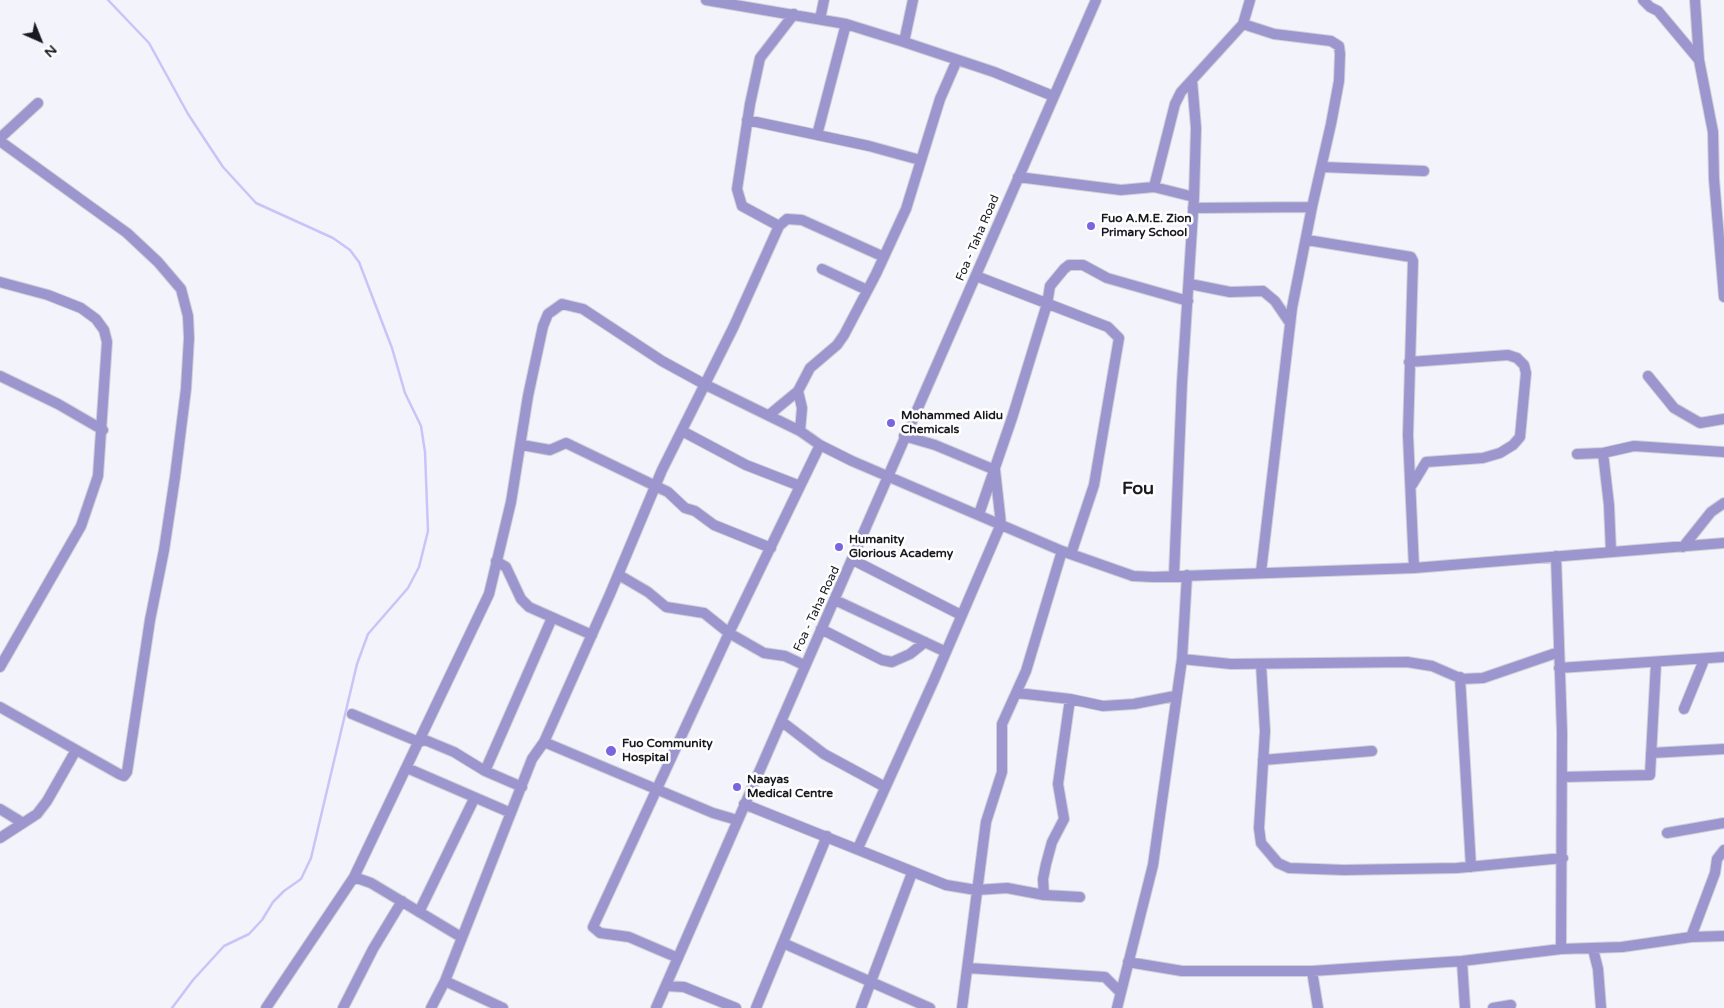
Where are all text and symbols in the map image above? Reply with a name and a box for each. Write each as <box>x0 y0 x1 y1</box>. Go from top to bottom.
north arrow <box>15 15 65 65</box>
text: N <box>41 41 61 61</box>
street label: Foa - Taha Road <box>953 193 1003 283</box>
place label: Fuo A.M.E. Zion Primary School <box>1101 212 1192 240</box>
marker: Fuo A.M.E. Zion Primary School <box>1085 220 1097 232</box>
place label: Mohammed Alidu Chemicals <box>901 409 1003 437</box>
marker: Mohammed Alidu Chemicals <box>885 417 897 429</box>
district label: Fou <box>1122 478 1154 500</box>
place label: Humanity Glorious Academy <box>849 533 953 561</box>
marker: Humanity Glorious Academy <box>833 541 845 553</box>
street label: Foa - Taha Road <box>791 564 843 654</box>
place label: Fuo Community Hospital <box>622 737 713 765</box>
marker: Fuo Community Hospital <box>604 744 618 758</box>
place label: Naayas Medical Centre <box>747 773 833 801</box>
marker: Naayas Medical Centre <box>731 781 743 793</box>

